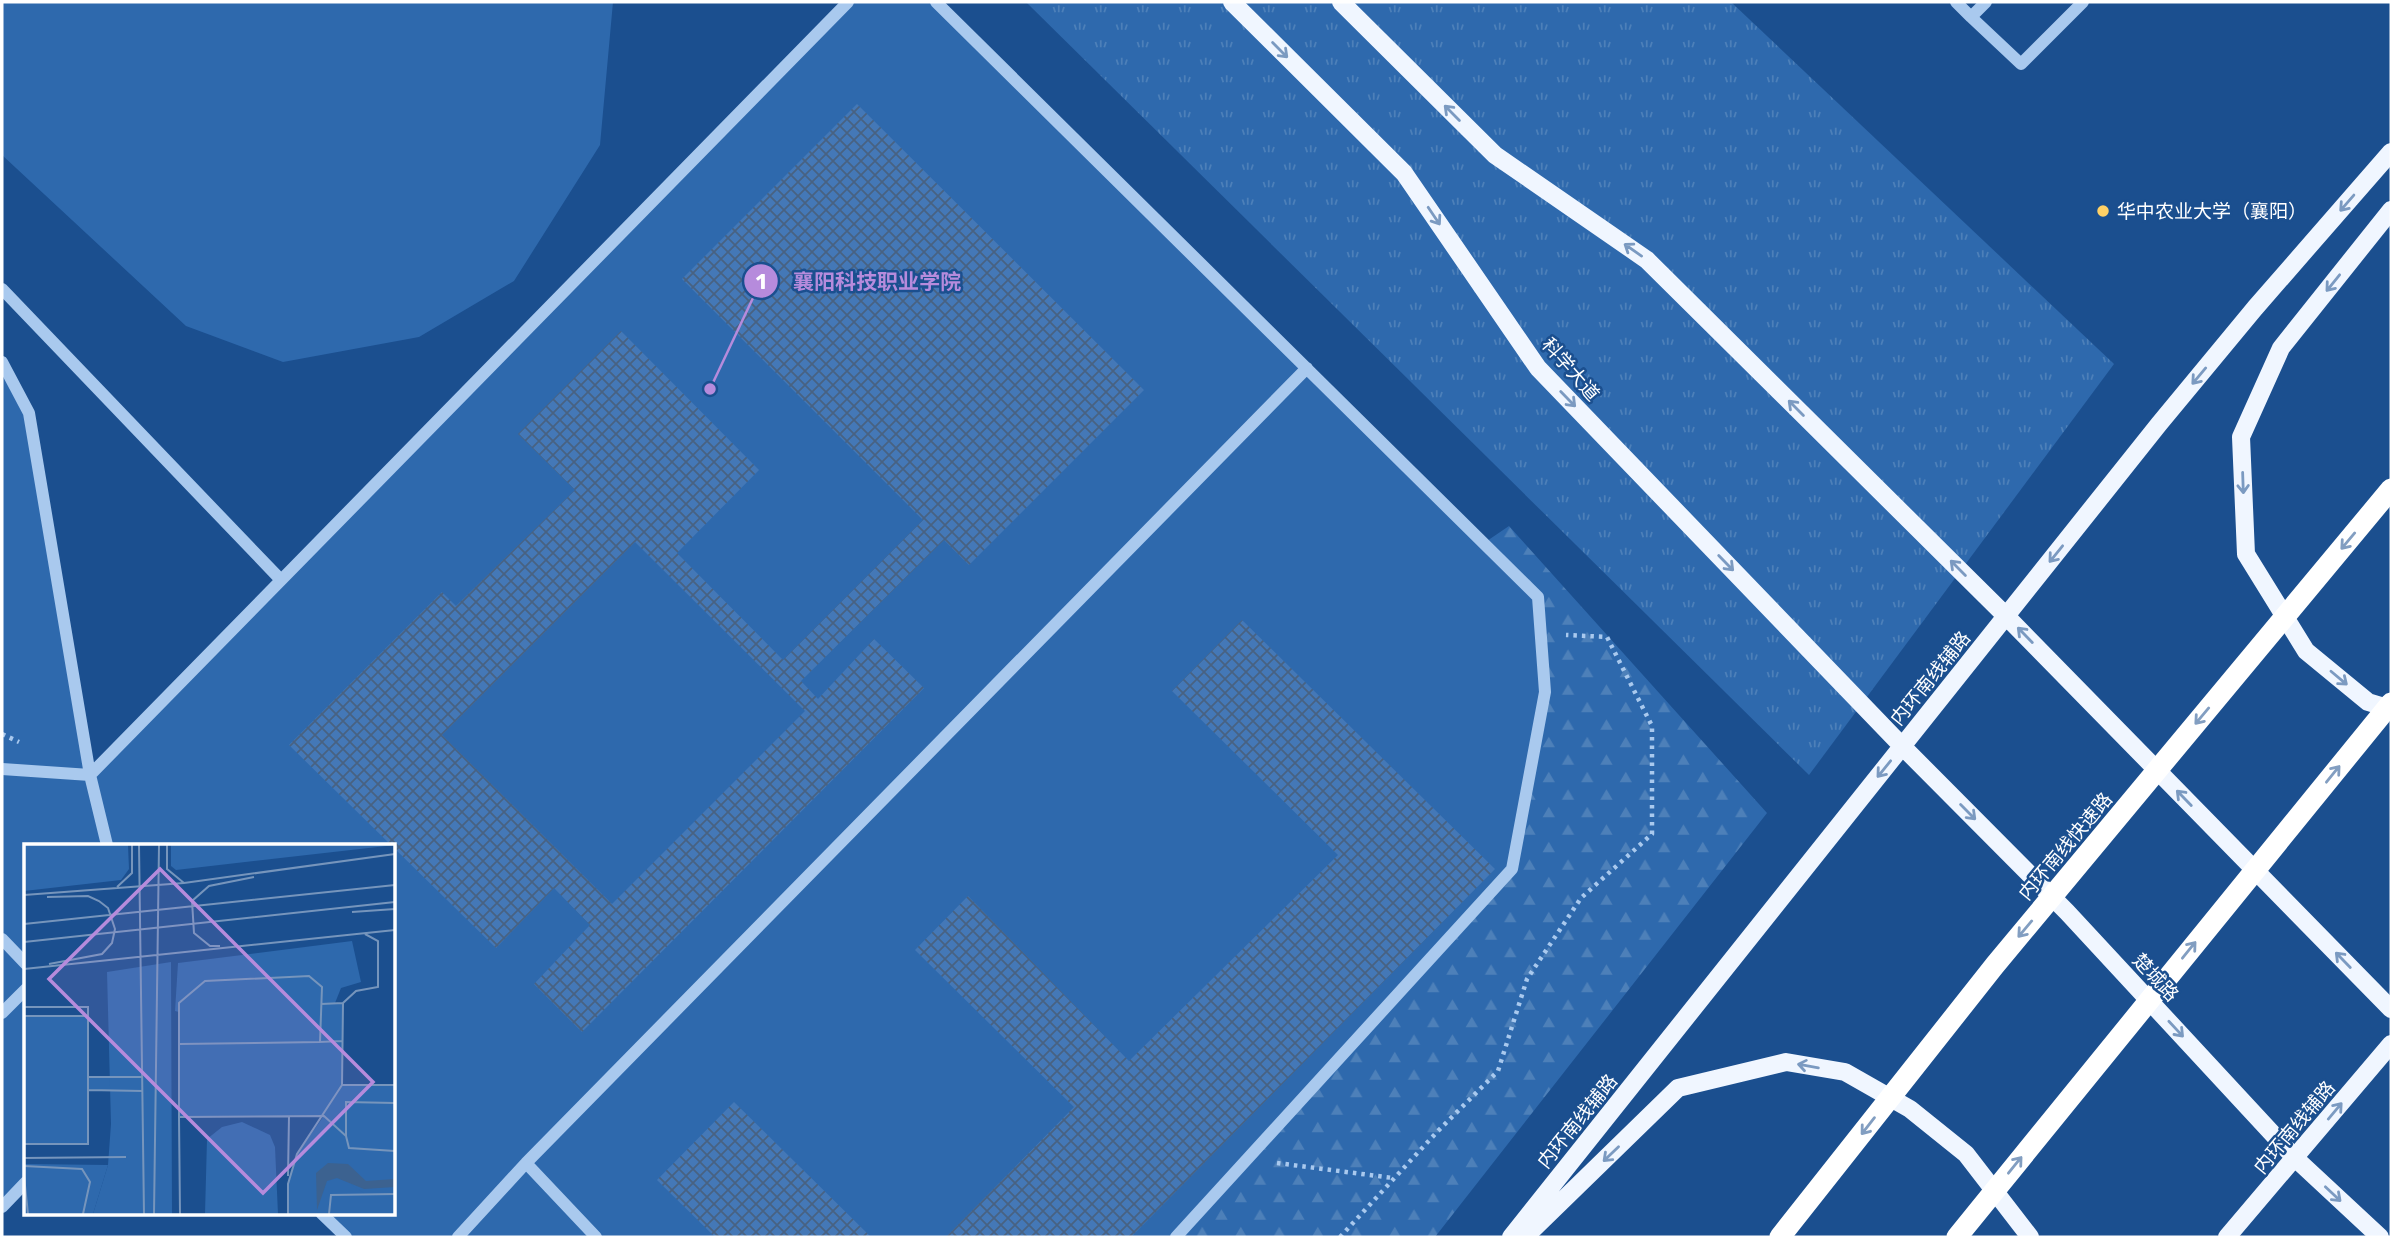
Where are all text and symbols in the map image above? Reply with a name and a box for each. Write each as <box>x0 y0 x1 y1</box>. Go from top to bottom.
one-way arrow <box>1271 41 1288 58</box>
one-way arrow <box>1444 104 1461 121</box>
one-way arrow <box>2338 194 2355 211</box>
place label: 华中农业大学（襄阳） <box>2117 200 2307 223</box>
marker: 华中农业大学（襄阳） <box>2095 203 2111 219</box>
one-way arrow <box>1427 206 1441 225</box>
one-way arrow <box>1624 243 1643 257</box>
callout: 襄阳科技职业学院 <box>744 260 975 302</box>
text: 1 <box>756 269 766 294</box>
text: 襄阳科技职业学院 <box>793 269 961 294</box>
one-way arrow <box>2326 273 2341 291</box>
street label: 科学大道 <box>1537 333 1604 406</box>
one-way arrow <box>2191 367 2207 385</box>
one-way arrow <box>1560 391 1577 408</box>
one-way arrow <box>1788 400 1805 417</box>
one-way arrow <box>2237 472 2250 495</box>
one-way arrow <box>2340 532 2355 550</box>
one-way arrow <box>2049 544 2064 562</box>
one-way arrow <box>1718 554 1735 571</box>
one-way arrow <box>1950 560 1967 577</box>
street label: 内环南线辅路 <box>1886 627 1975 730</box>
one-way arrow <box>2016 627 2033 644</box>
one-way arrow <box>2330 670 2348 686</box>
one-way arrow <box>2194 707 2210 725</box>
one-way arrow <box>1876 760 1891 778</box>
one-way arrow <box>2325 765 2341 783</box>
street label: 内环南线快速路 <box>2014 788 2117 905</box>
one-way arrow <box>2176 789 2193 806</box>
one-way arrow <box>1959 803 1976 820</box>
inset map <box>24 844 396 1214</box>
one-way arrow <box>2017 919 2033 937</box>
one-way arrow <box>2182 942 2197 960</box>
street label: 楚城路 <box>2128 949 2183 1006</box>
one-way arrow <box>2335 952 2352 969</box>
one-way arrow <box>2167 1020 2184 1037</box>
one-way arrow <box>1797 1059 1820 1072</box>
street label: 内环南线辅路 <box>1533 1070 1622 1173</box>
street label: 内环南线辅路 <box>2249 1076 2340 1178</box>
one-way arrow <box>2327 1102 2343 1120</box>
one-way arrow <box>1861 1116 1876 1135</box>
one-way arrow <box>1602 1145 1619 1162</box>
one-way arrow <box>2007 1156 2023 1174</box>
one-way arrow <box>2324 1185 2341 1202</box>

